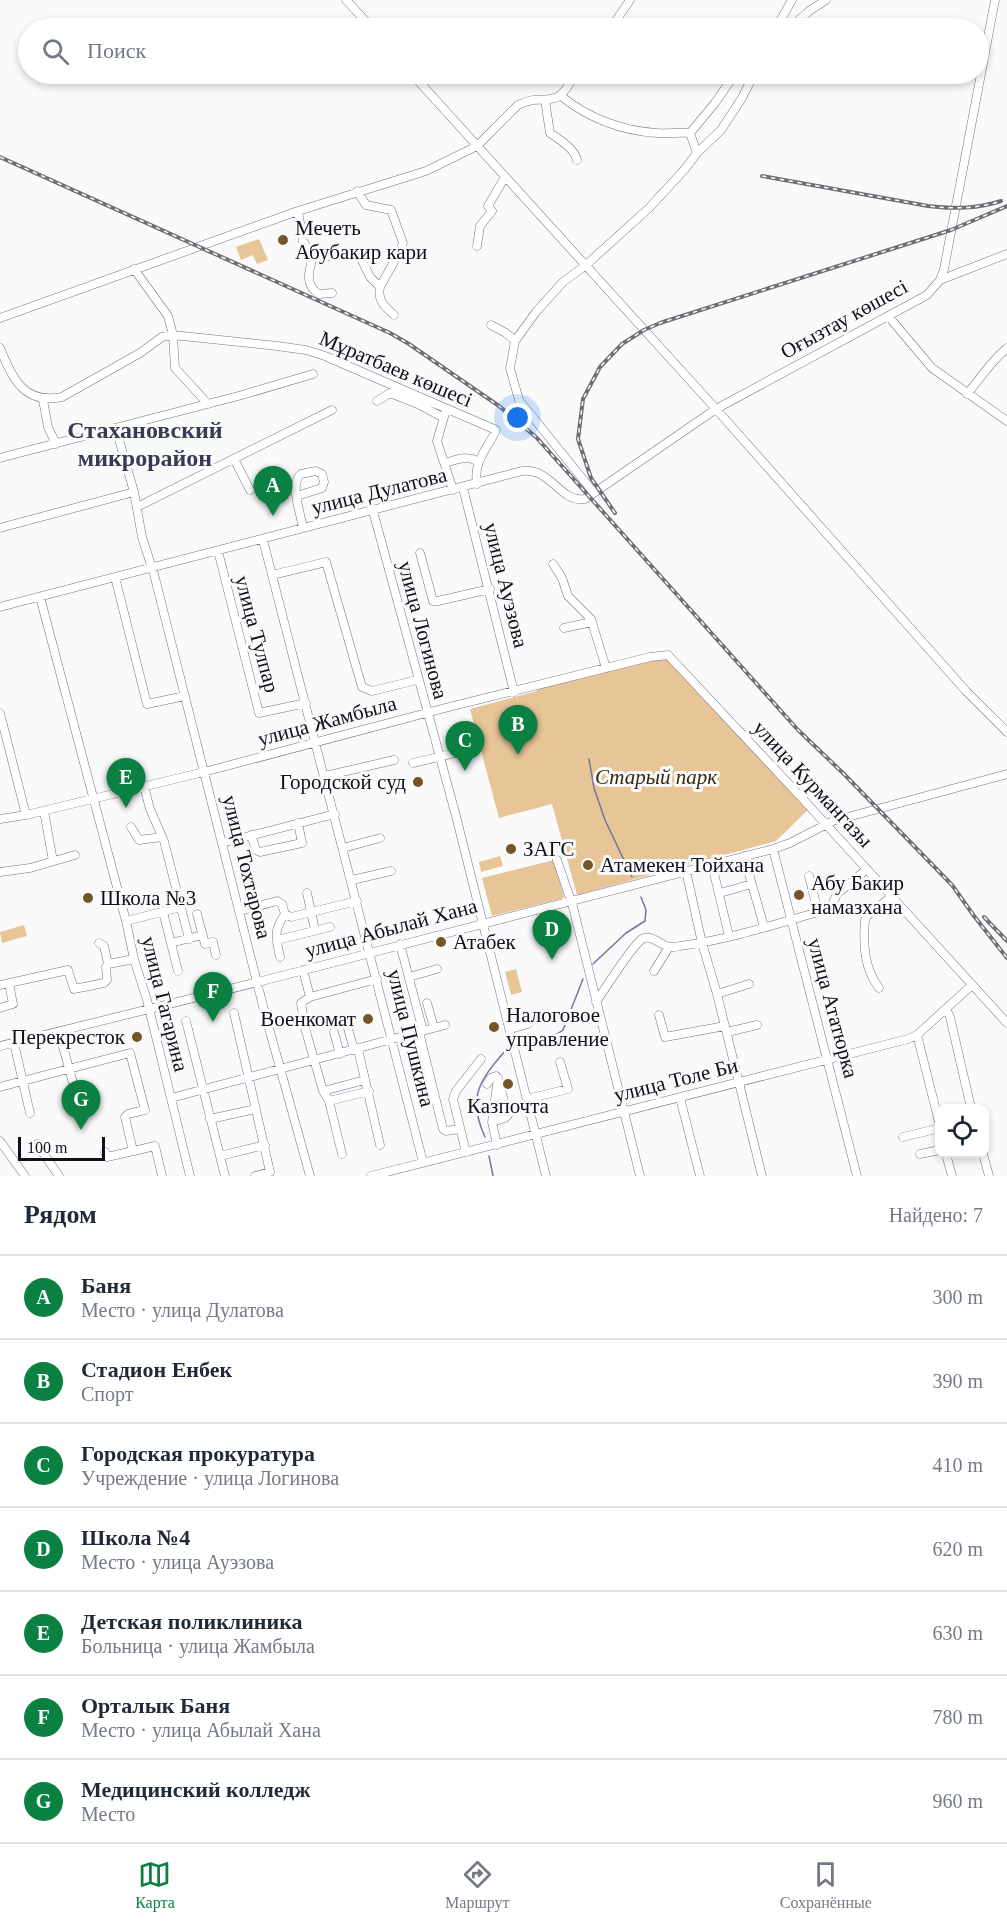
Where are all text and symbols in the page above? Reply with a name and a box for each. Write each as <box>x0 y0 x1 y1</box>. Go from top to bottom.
search box <box>18 18 989 84</box>
icon: search <box>39 35 72 68</box>
text: Поиск <box>87 38 146 63</box>
place label: Мечеть Абубакир кари <box>295 216 427 264</box>
marker: Мечеть Абубакир кари <box>276 233 290 247</box>
street label: Оғызтау көшесі <box>776 274 912 364</box>
street label: Мұратбаев көшесі <box>316 326 476 412</box>
your location <box>503 403 532 432</box>
district label: Стахановский микрорайон <box>67 417 223 471</box>
street label: улица Дулатова <box>309 462 450 519</box>
pin: A <box>254 466 292 516</box>
street label: улица Ауэзова <box>479 520 533 651</box>
street label: улица Логинова <box>393 558 453 702</box>
street label: улица Тулпар <box>230 573 284 695</box>
street label: улица Жамбыла <box>255 691 400 751</box>
pin: B <box>498 706 538 755</box>
street label: улица Курмангазы <box>748 716 878 852</box>
pin: C <box>446 722 484 771</box>
pin: E <box>106 758 146 808</box>
park label: Старый парк <box>595 765 717 789</box>
place label: Городской суд <box>280 770 406 794</box>
marker: Городской суд <box>411 775 425 789</box>
street label: улица Тохтарова <box>218 793 277 942</box>
place label: ЗАГС <box>523 837 575 861</box>
marker: ЗАГС <box>504 842 518 856</box>
place label: Атамекен Тойхана <box>600 853 765 877</box>
marker: Атамекен Тойхана <box>581 858 595 872</box>
place label: Абу Бакир намазхана <box>811 871 904 919</box>
place label: Школа №3 <box>100 886 196 910</box>
marker: Абу Бакир намазхана <box>792 888 806 902</box>
marker: Школа №3 <box>81 891 95 905</box>
street label: улица Абылай Хана <box>302 893 480 963</box>
pin: D <box>532 910 572 960</box>
place label: Атабек <box>453 930 517 954</box>
street label: улица Гагарина <box>137 934 194 1075</box>
marker: Атабек <box>434 935 448 949</box>
street label: улица Ататюрка <box>803 935 863 1081</box>
street label: улица Пушкина <box>382 967 440 1110</box>
pin: F <box>194 972 232 1022</box>
place label: Налоговое управление <box>506 1003 609 1051</box>
place label: Военкомат <box>260 1007 356 1031</box>
marker: Военкомат <box>361 1012 375 1026</box>
marker: Налоговое управление <box>487 1020 501 1034</box>
place label: Перекресток <box>11 1025 126 1049</box>
marker: Перекресток <box>130 1030 144 1044</box>
street label: улица Толе Би <box>612 1053 740 1107</box>
marker: Казпочта <box>501 1077 515 1091</box>
pin: G <box>62 1080 100 1130</box>
place label: Казпочта <box>467 1094 550 1118</box>
map controls <box>935 1104 989 1158</box>
button: locate <box>935 1104 989 1158</box>
scale bar <box>18 1134 105 1162</box>
text: 100 m <box>27 1139 67 1156</box>
text: Рядом <box>24 1200 97 1229</box>
text: Найдено: 7 <box>889 1204 983 1226</box>
text: Баня <box>81 1273 131 1298</box>
text: A <box>36 1286 51 1308</box>
text: 300 m <box>932 1286 983 1308</box>
text: Место · улица Дулатова <box>81 1299 284 1321</box>
text: Стадион Енбек <box>81 1357 232 1382</box>
text: B <box>37 1370 50 1392</box>
text: 390 m <box>932 1370 983 1392</box>
text: Спорт <box>81 1383 134 1405</box>
text: Городская прокуратура <box>81 1441 315 1466</box>
text: C <box>36 1454 51 1476</box>
text: 410 m <box>932 1454 983 1476</box>
text: Учреждение · улица Логинова <box>81 1467 339 1489</box>
text: Школа №4 <box>81 1525 190 1550</box>
text: D <box>36 1538 51 1560</box>
text: 620 m <box>932 1538 983 1560</box>
text: Место · улица Ауэзова <box>81 1551 274 1573</box>
text: Детская поликлиника <box>81 1609 303 1634</box>
text: E <box>37 1622 50 1644</box>
text: 630 m <box>932 1622 983 1644</box>
text: Больница · улица Жамбыла <box>81 1635 315 1657</box>
text: Орталык Баня <box>81 1693 230 1718</box>
text: F <box>37 1706 50 1728</box>
text: 780 m <box>932 1706 983 1728</box>
text: Место · улица Абылай Хана <box>81 1719 321 1741</box>
text: Медицинский колледж <box>81 1777 310 1802</box>
text: G <box>36 1790 51 1812</box>
text: 960 m <box>932 1790 983 1812</box>
text: Место <box>81 1803 135 1825</box>
tab: Карта <box>135 1858 175 1912</box>
tab: Маршрут <box>445 1858 510 1912</box>
tab: Сохранённые <box>780 1858 872 1912</box>

